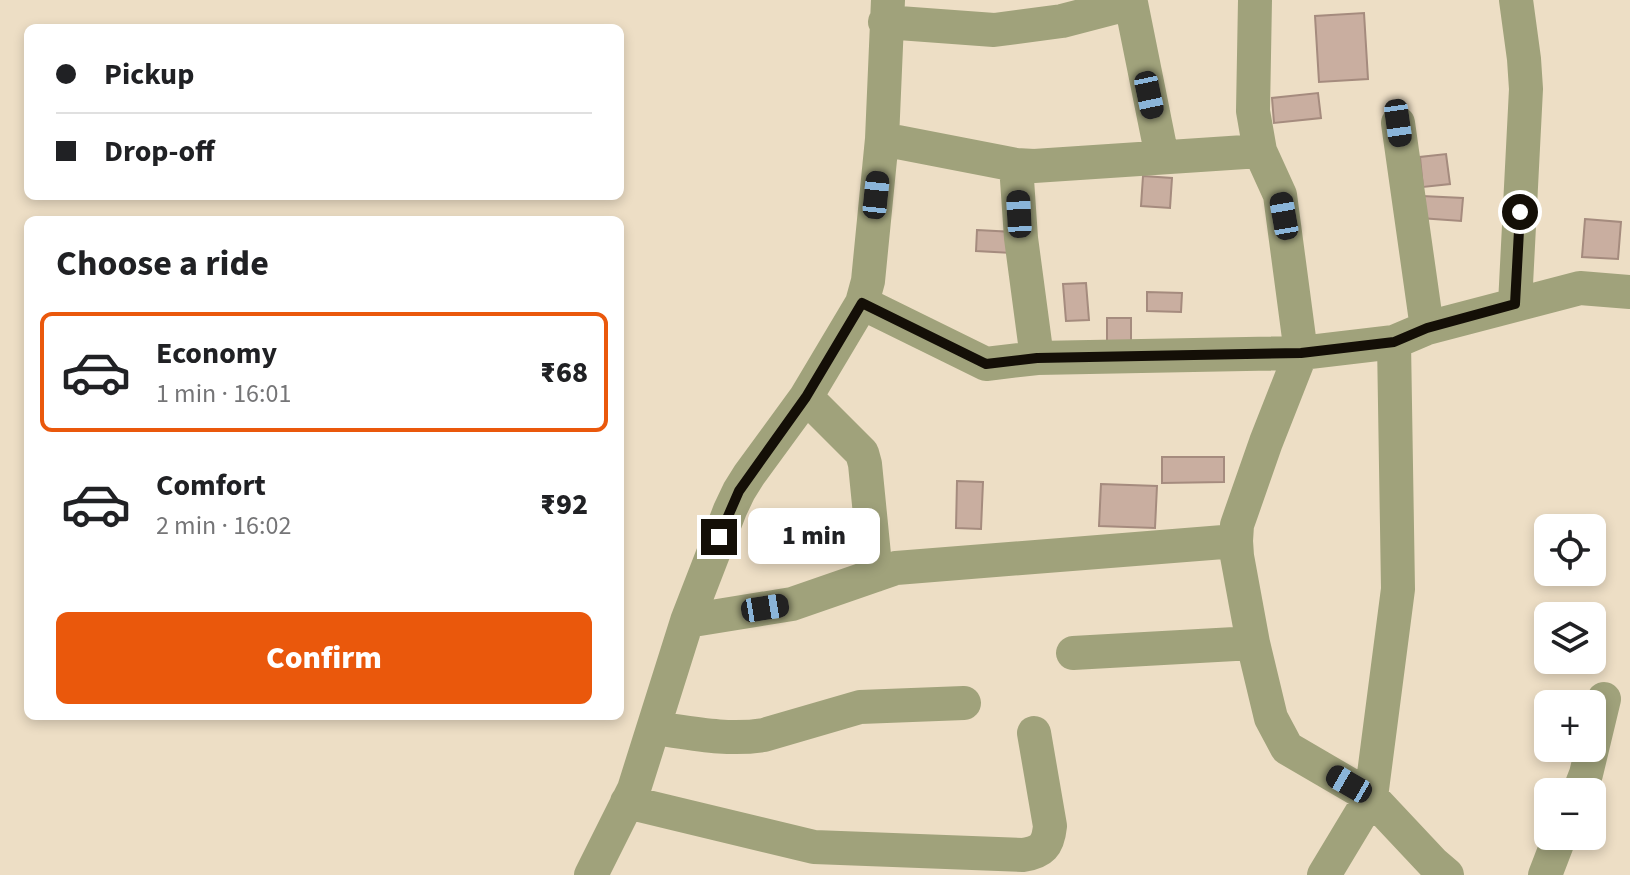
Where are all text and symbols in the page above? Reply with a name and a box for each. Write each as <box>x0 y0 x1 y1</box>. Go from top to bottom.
text: Pickup <box>104 53 194 96</box>
car <box>1132 69 1166 121</box>
car <box>1383 98 1413 148</box>
text: Drop-off <box>104 130 215 173</box>
car <box>862 170 890 220</box>
car <box>1006 189 1032 239</box>
car <box>1268 190 1300 242</box>
route start <box>1502 194 1538 230</box>
text: Choose a ride <box>56 238 269 289</box>
text: Economy <box>156 332 277 375</box>
icon: car <box>60 336 132 408</box>
text: ₹68 <box>540 351 588 394</box>
text: 1 min · 16:01 <box>156 375 291 412</box>
text: Comfort <box>156 464 266 507</box>
icon: car <box>60 468 132 540</box>
text: ₹92 <box>540 483 588 526</box>
text: 2 min · 16:02 <box>156 507 291 544</box>
callout: 1 min <box>747 509 879 565</box>
map controls <box>1534 514 1606 850</box>
button: locate <box>1534 514 1606 586</box>
text: 1 min <box>782 517 846 554</box>
route end <box>701 519 737 555</box>
car <box>739 592 791 624</box>
button: layers <box>1534 602 1606 674</box>
button: Confirm <box>56 612 592 704</box>
button: + <box>1534 690 1606 762</box>
car <box>1322 762 1376 806</box>
button: − <box>1534 778 1606 850</box>

